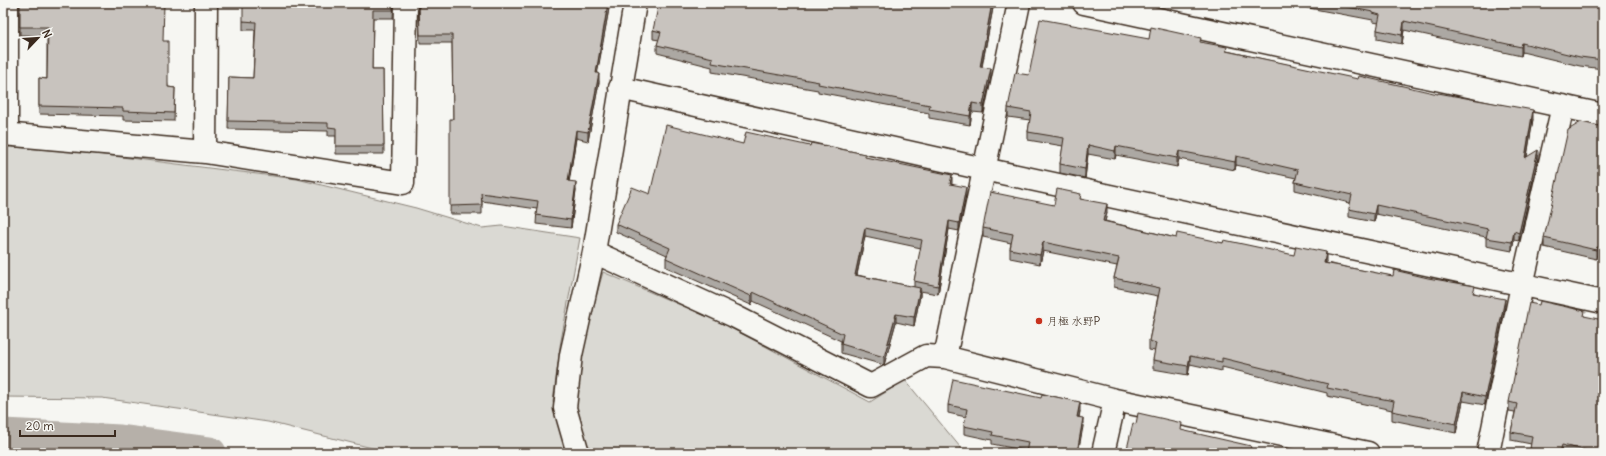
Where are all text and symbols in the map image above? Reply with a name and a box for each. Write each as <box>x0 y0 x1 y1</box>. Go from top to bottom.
north arrow <box>18 18 58 58</box>
text: N <box>39 27 55 40</box>
place label: 月極 水野P <box>1047 314 1101 328</box>
marker: 月極 水野P <box>1034 316 1044 326</box>
scale bar <box>20 412 115 438</box>
text: 20 m <box>26 418 54 433</box>

